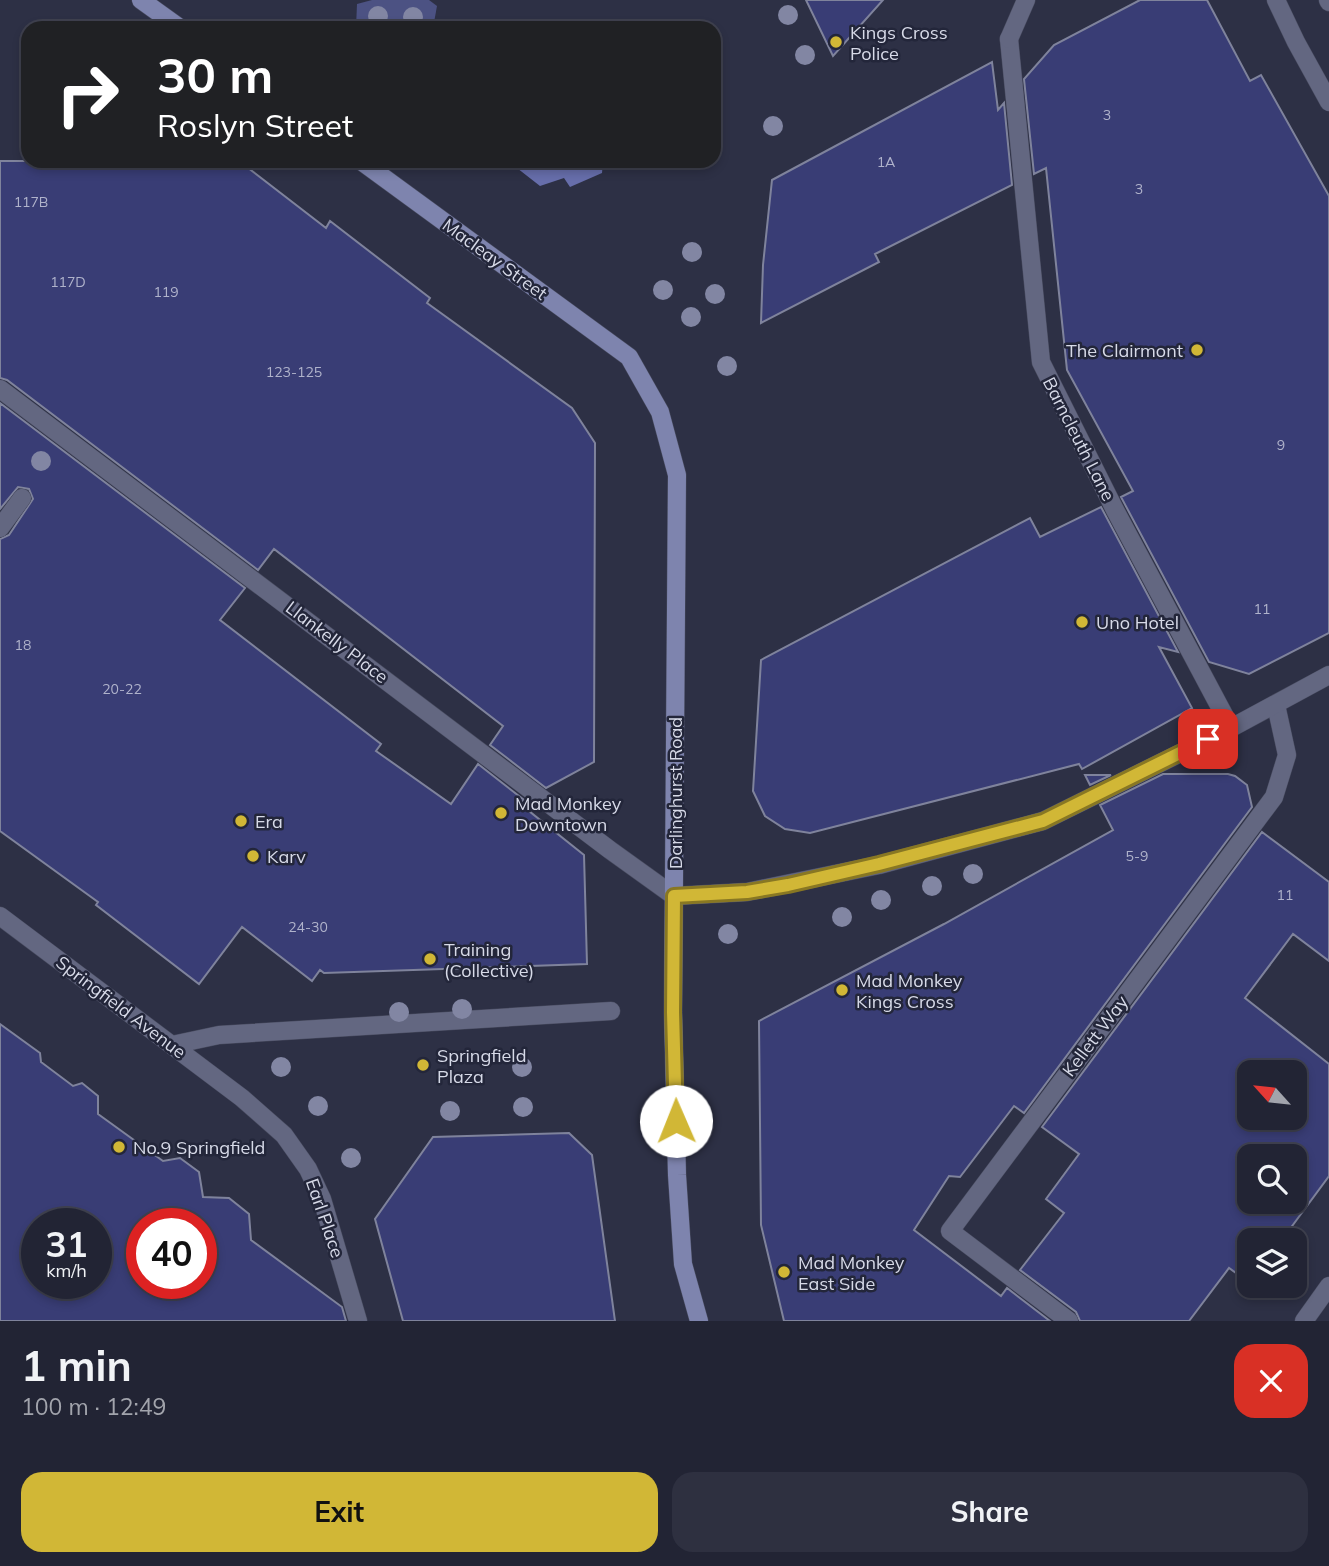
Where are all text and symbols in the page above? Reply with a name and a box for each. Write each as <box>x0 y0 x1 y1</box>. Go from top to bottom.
place label: Kings Cross Police <box>850 21 948 65</box>
marker: Kings Cross Police <box>828 34 844 50</box>
text: 30 m <box>157 44 273 105</box>
icon: right <box>42 49 133 140</box>
text: Roslyn Street <box>157 105 353 145</box>
house number: 3 <box>1103 106 1111 124</box>
house number: 1A <box>877 153 896 171</box>
house number: 3 <box>1135 180 1143 198</box>
house number: 117B <box>14 193 48 211</box>
street label: Macleay Street <box>438 213 552 305</box>
house number: 117D <box>50 273 86 291</box>
house number: 119 <box>153 283 179 301</box>
place label: The Clairmont <box>1066 339 1183 362</box>
marker: The Clairmont <box>1189 342 1205 358</box>
house number: 123-125 <box>266 363 322 381</box>
street label: Barncleuth Lane <box>1038 373 1120 505</box>
house number: 9 <box>1277 436 1285 454</box>
street label: Llankelly Place <box>281 596 393 688</box>
house number: 11 <box>1254 600 1270 618</box>
place label: Uno Hotel <box>1096 611 1179 634</box>
marker: Uno Hotel <box>1074 614 1090 630</box>
house number: 18 <box>15 636 31 654</box>
house number: 20-22 <box>102 680 142 698</box>
pin <box>1178 709 1238 769</box>
street label: Darlinghurst Road <box>664 717 687 869</box>
icon: arrive <box>1189 720 1227 758</box>
place label: Mad Monkey Downtown <box>515 792 622 836</box>
marker: Mad Monkey Downtown <box>493 805 509 821</box>
place label: Era <box>255 810 283 833</box>
marker: Era <box>233 813 249 829</box>
place label: Karv <box>267 845 306 868</box>
house number: 5-9 <box>1126 847 1148 865</box>
marker: Karv <box>245 848 261 864</box>
house number: 11 <box>1277 886 1293 904</box>
house number: 24-30 <box>288 918 328 936</box>
place label: Training (Collective) <box>444 938 534 982</box>
street label: Springfield Avenue <box>51 951 191 1063</box>
marker: Training (Collective) <box>422 951 438 967</box>
place label: Mad Monkey Kings Cross <box>856 969 963 1013</box>
marker: Mad Monkey Kings Cross <box>834 982 850 998</box>
street label: Kellett Way <box>1057 991 1133 1081</box>
place label: Springfield Plaza <box>437 1044 526 1088</box>
marker: Springfield Plaza <box>415 1057 431 1073</box>
north arrow <box>1237 1060 1307 1130</box>
map controls <box>1237 1060 1307 1298</box>
position arrow <box>639 1084 713 1158</box>
place label: No.9 Springfield <box>133 1136 265 1159</box>
marker: No.9 Springfield <box>111 1139 127 1155</box>
button: search <box>1237 1144 1307 1214</box>
street label: Earl Place <box>301 1175 349 1261</box>
speed limit sign: 40 <box>126 1208 217 1299</box>
text: 31 <box>45 1222 88 1266</box>
button: layers <box>1237 1228 1307 1298</box>
place label: Mad Monkey East Side <box>798 1251 905 1295</box>
text: km/h <box>46 1259 87 1282</box>
marker: Mad Monkey East Side <box>776 1264 792 1280</box>
text: 1 min <box>21 1339 132 1392</box>
button: close <box>1234 1344 1308 1418</box>
text: 100 m · 12:49 <box>21 1392 166 1421</box>
button: Exit <box>21 1472 658 1552</box>
button: Share <box>672 1472 1308 1552</box>

